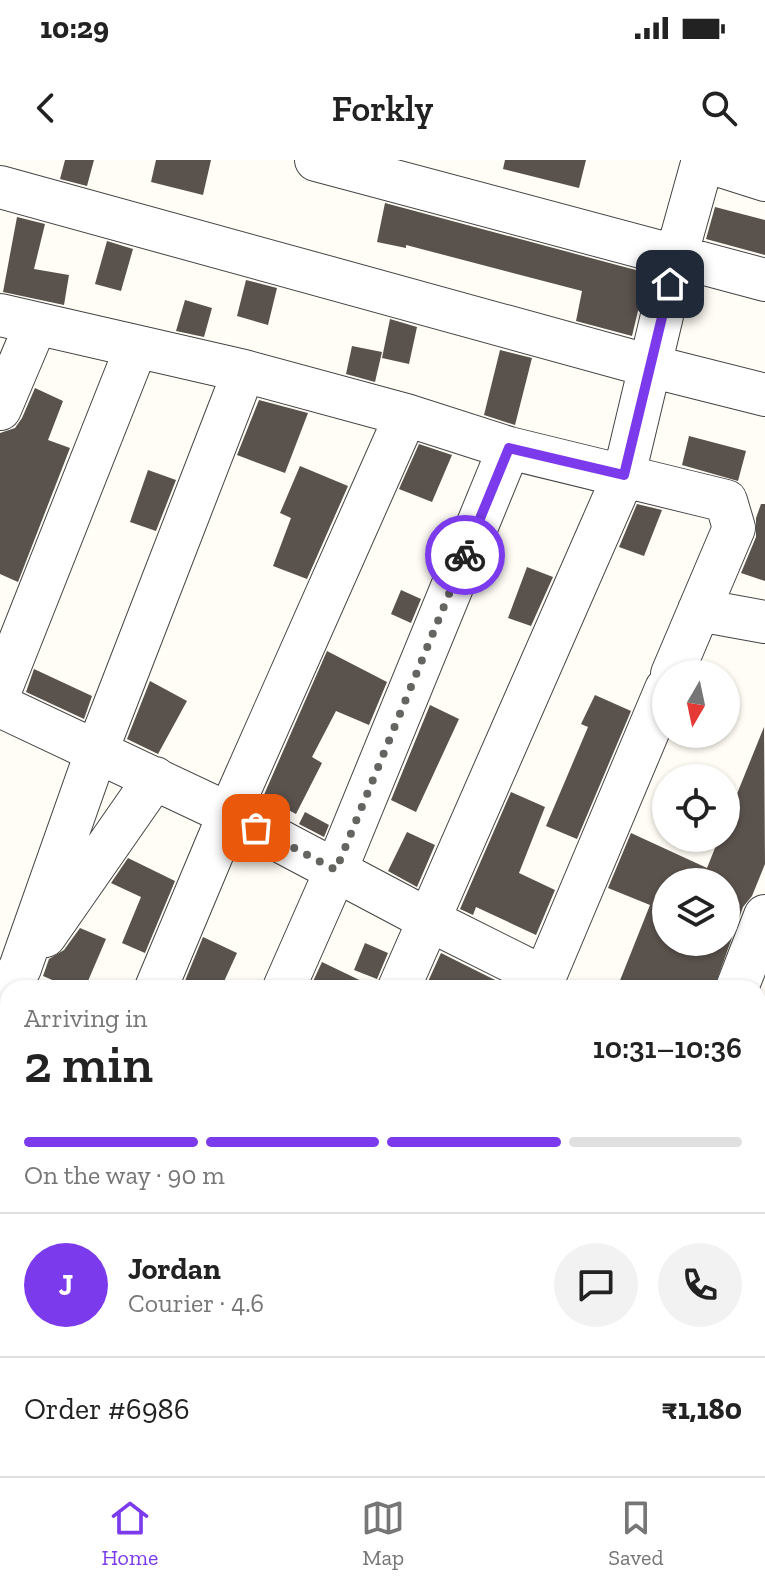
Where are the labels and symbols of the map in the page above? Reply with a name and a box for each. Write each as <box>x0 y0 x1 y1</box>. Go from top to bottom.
pin <box>636 250 704 318</box>
courier <box>425 515 505 595</box>
north arrow <box>652 660 740 748</box>
pin <box>222 794 290 862</box>

